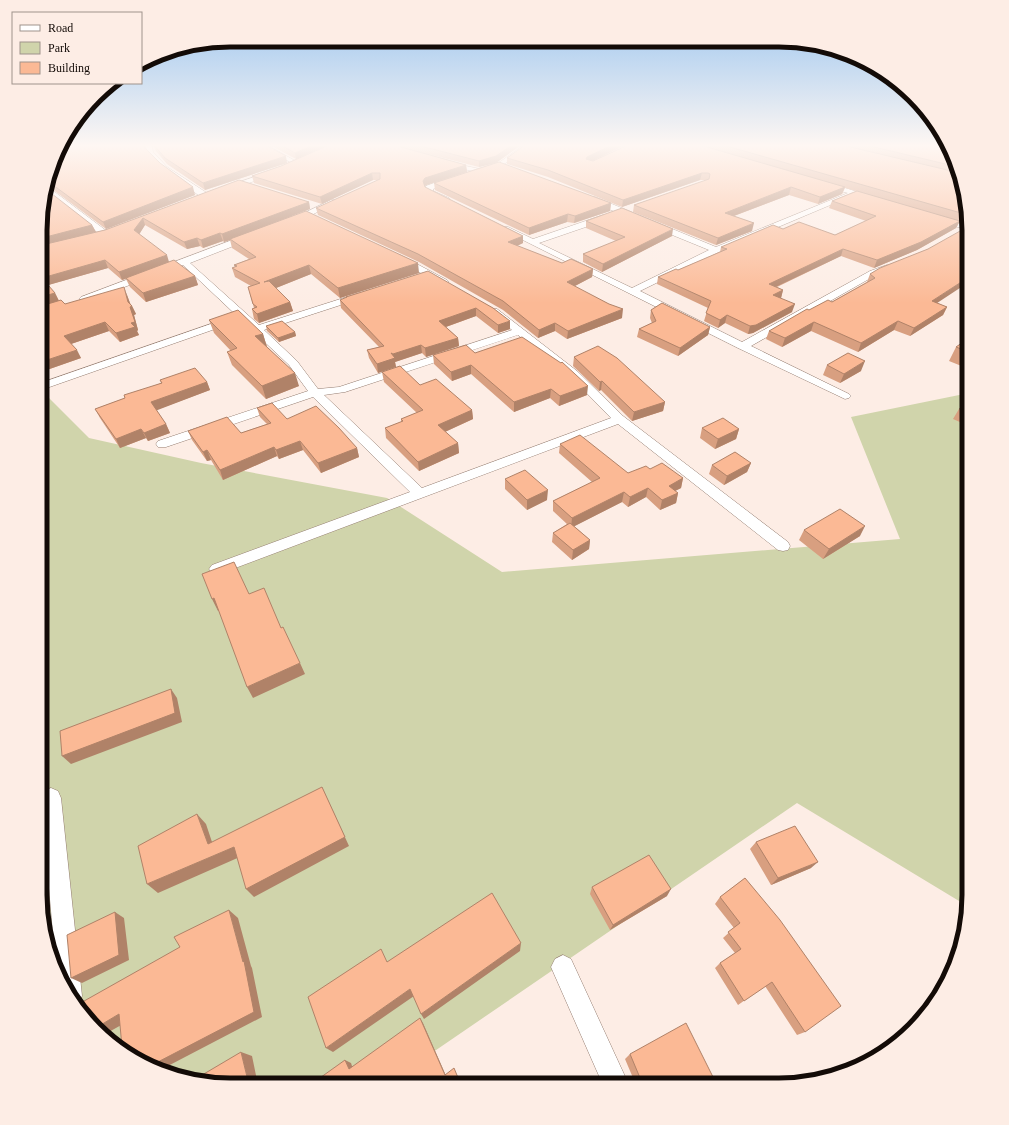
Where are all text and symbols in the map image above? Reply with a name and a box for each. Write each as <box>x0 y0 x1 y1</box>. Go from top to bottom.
legend <box>12 12 142 84</box>
text: Road <box>48 21 73 35</box>
text: Park <box>48 41 70 55</box>
text: Building <box>48 61 90 75</box>

